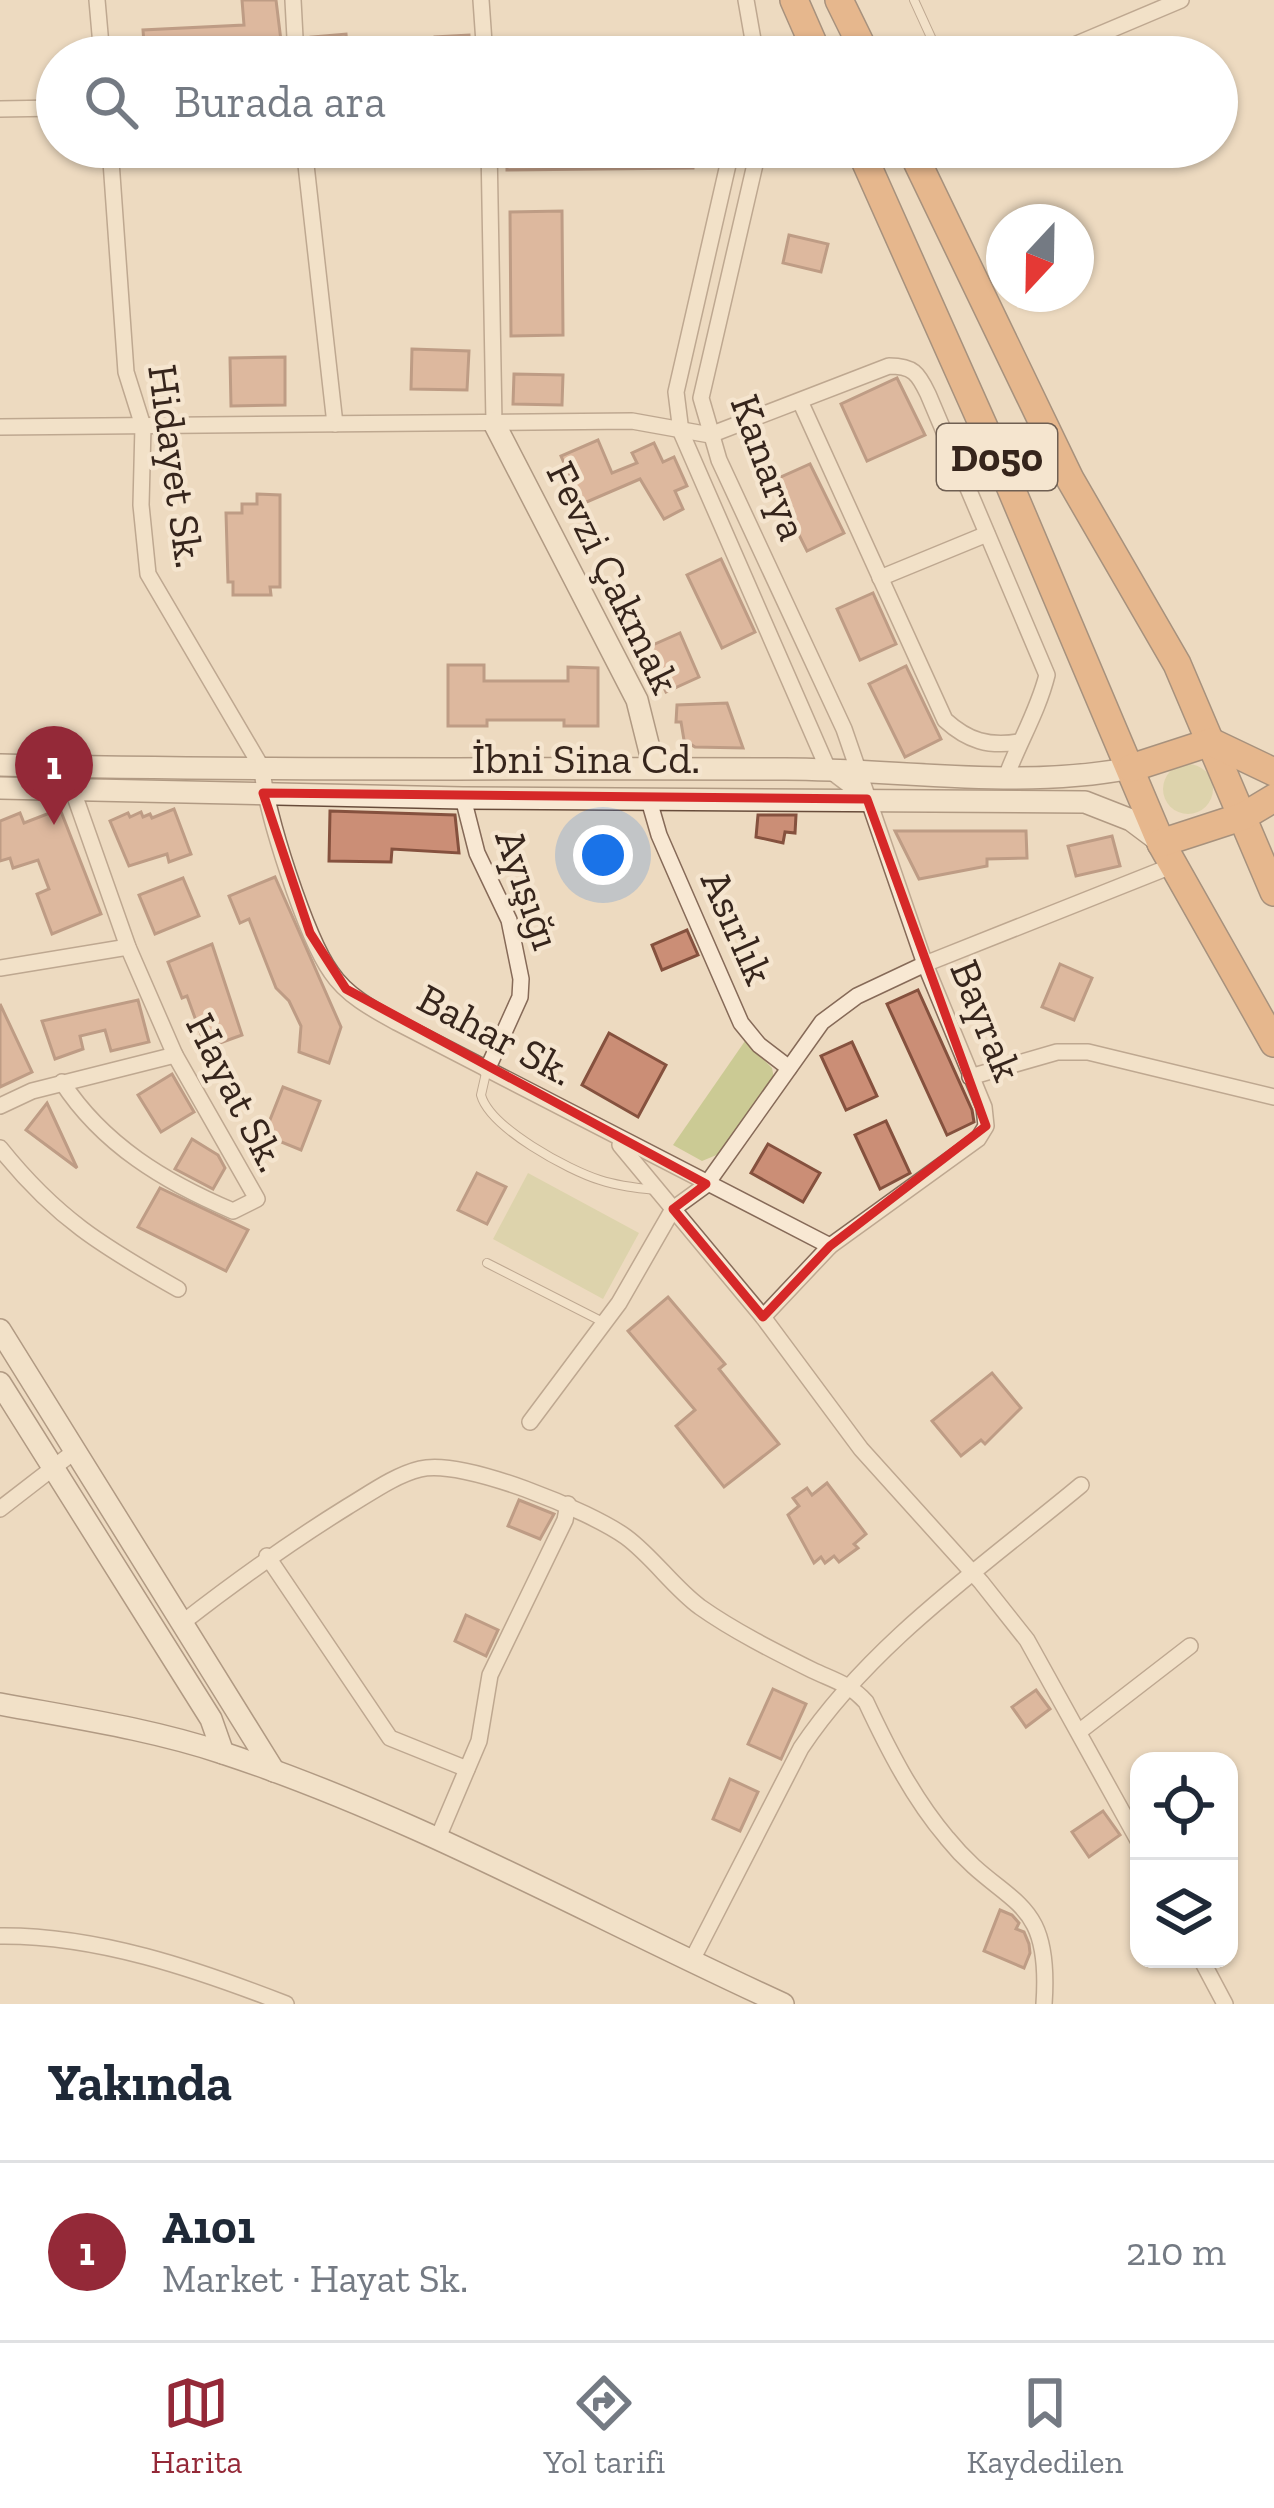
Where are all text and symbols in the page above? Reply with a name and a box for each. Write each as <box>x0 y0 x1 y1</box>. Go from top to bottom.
search box <box>36 36 1238 168</box>
icon: search <box>78 69 144 135</box>
text: Burada ara <box>174 75 386 129</box>
north arrow <box>986 204 1094 312</box>
street label: Hidayet Sk. <box>137 361 216 571</box>
street label: Kanarya <box>720 388 819 547</box>
road number: D050 <box>937 424 1057 490</box>
street label: Fevzi Çakmak <box>536 453 692 702</box>
pin: 1 <box>15 726 93 825</box>
street label: İbni Sina Cd. <box>472 733 700 784</box>
street label: Ayışığı <box>484 822 573 956</box>
your location <box>573 825 633 885</box>
street label: Asırlık <box>690 862 785 992</box>
street label: Bayrak <box>939 952 1034 1088</box>
street label: Bahar Sk. <box>409 972 582 1097</box>
street label: Hayat Sk. <box>175 1005 298 1180</box>
map controls <box>1130 1752 1238 1968</box>
button: locate <box>1130 1752 1238 1860</box>
button: layers <box>1130 1860 1238 1968</box>
text: Yakında <box>48 2052 232 2113</box>
text: A101 <box>162 2201 255 2255</box>
text: 1 <box>79 2228 95 2275</box>
text: 210 m <box>1126 2228 1226 2275</box>
text: Market · Hayat Sk. <box>162 2255 468 2302</box>
tab: Harita <box>151 2370 242 2481</box>
tab: Yol tarifi <box>543 2370 665 2481</box>
tab: Kaydedilen <box>966 2370 1123 2481</box>

